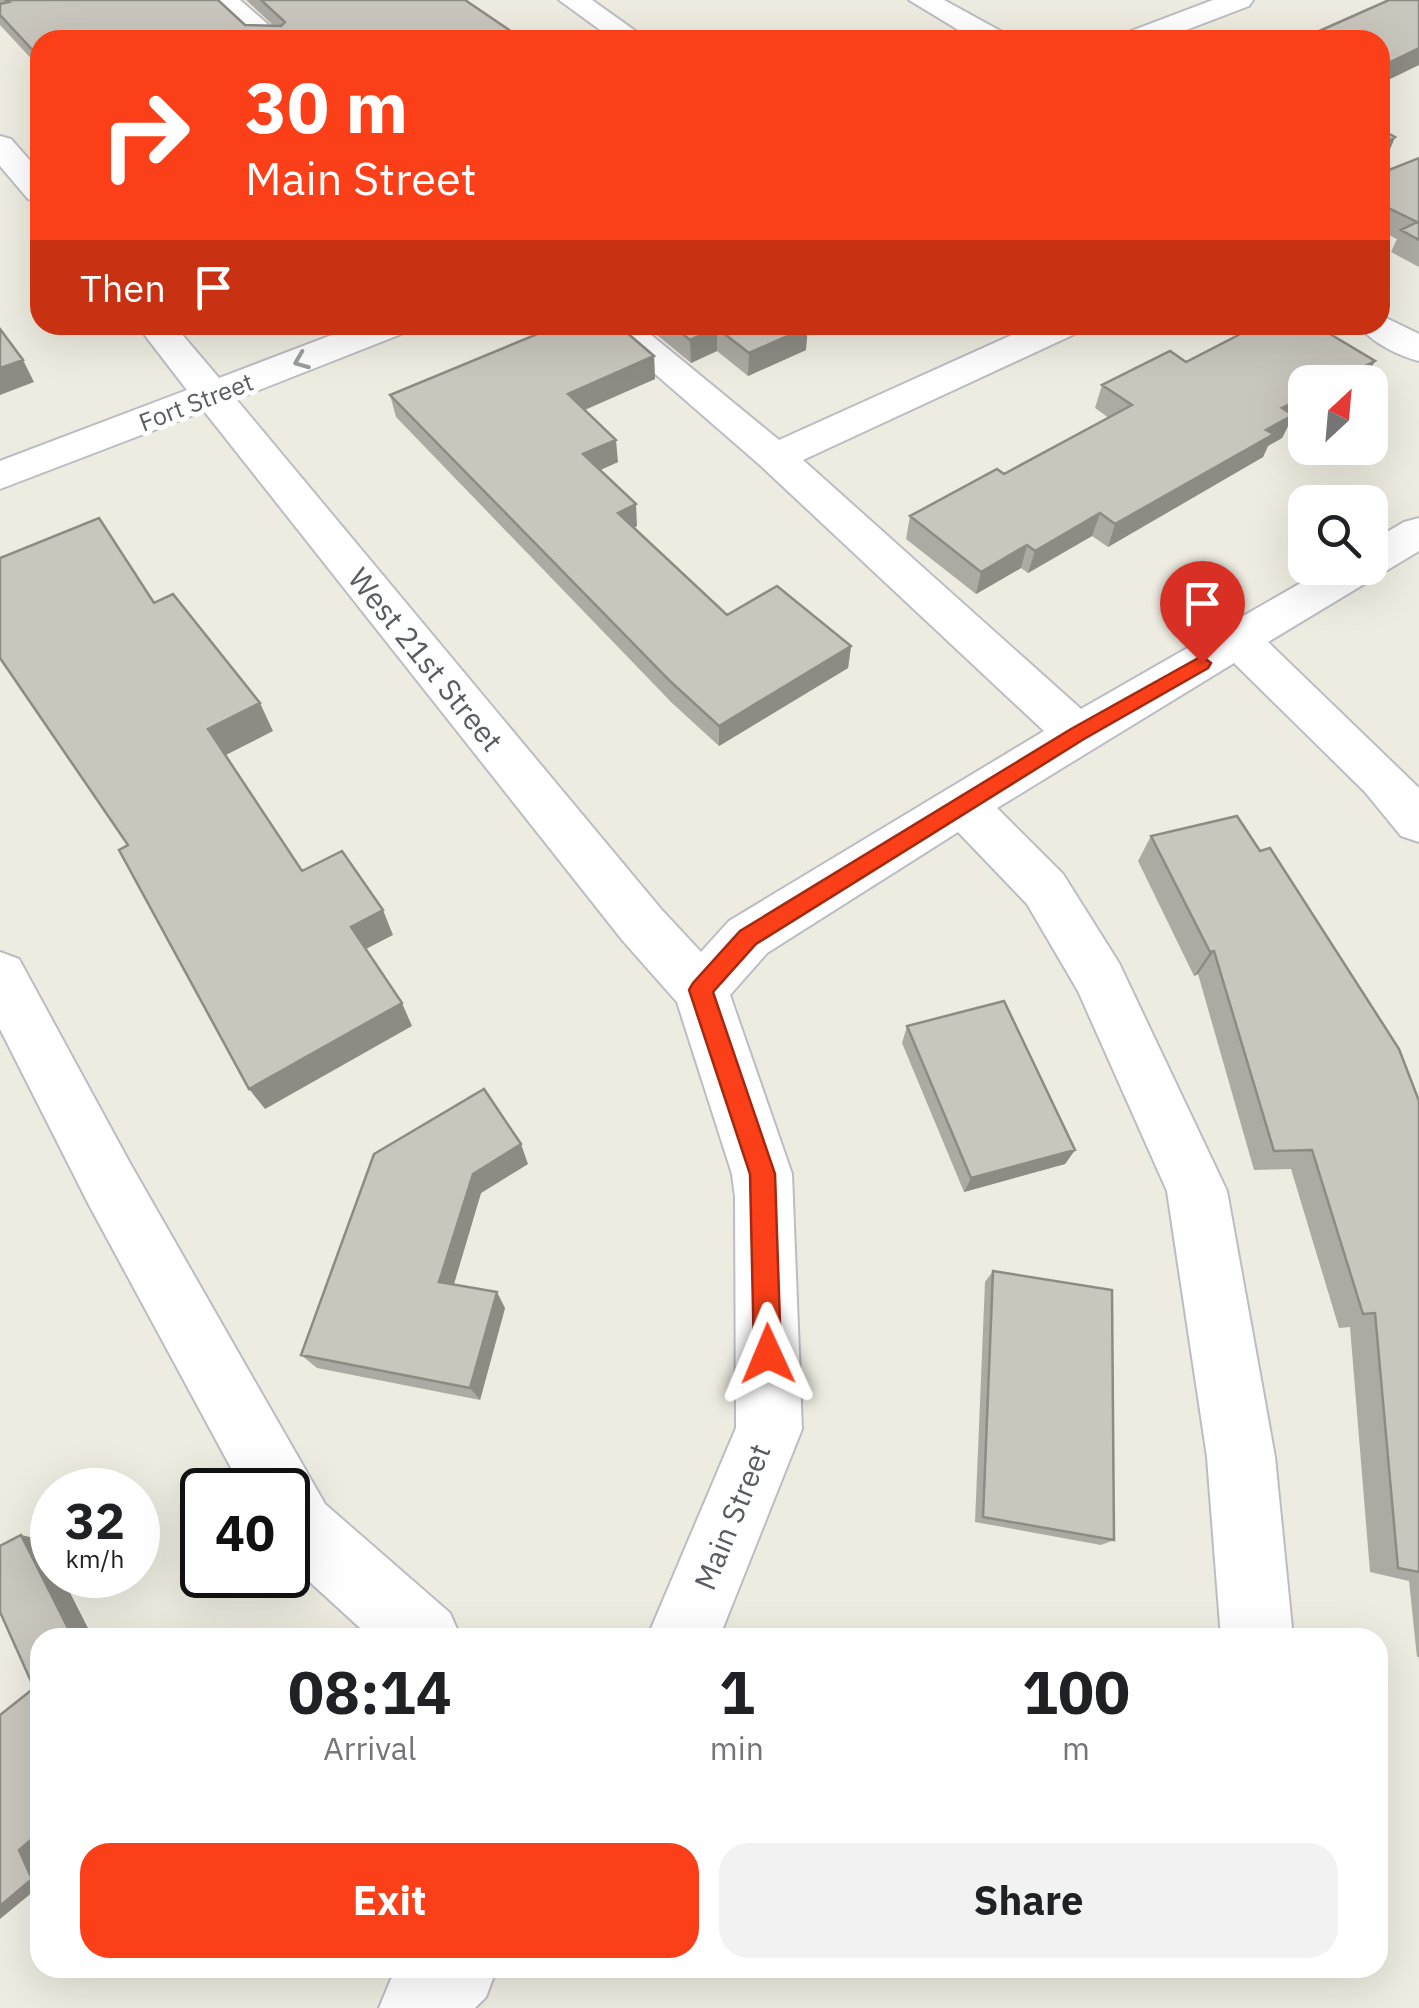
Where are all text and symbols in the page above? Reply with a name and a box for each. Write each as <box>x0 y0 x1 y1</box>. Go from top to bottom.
text: 30 m <box>245 61 408 152</box>
icon: right <box>80 70 210 200</box>
text: Main Street <box>245 149 476 207</box>
icon: arrive <box>186 260 241 315</box>
text: Then <box>80 263 166 312</box>
one-way arrow <box>293 349 310 369</box>
street label: Fort Street <box>134 365 258 438</box>
north arrow <box>1288 365 1388 465</box>
map controls <box>1288 365 1388 585</box>
button: search <box>1288 485 1388 585</box>
street label: West 21st Street <box>340 559 512 759</box>
pin <box>1160 561 1245 664</box>
icon: arrive <box>1175 576 1230 631</box>
position arrow <box>716 1302 820 1406</box>
street label: Main Street <box>685 1438 779 1595</box>
speed limit sign: 40 <box>180 1468 310 1598</box>
text: 32 <box>65 1488 125 1553</box>
text: km/h <box>66 1542 124 1575</box>
text: 08:14 <box>288 1652 452 1731</box>
text: 1 <box>719 1652 755 1731</box>
text: 100 <box>1022 1652 1130 1731</box>
text: Arrival <box>323 1727 417 1769</box>
text: min <box>710 1727 764 1769</box>
text: m <box>1062 1727 1090 1769</box>
button: Exit <box>80 1843 699 1958</box>
button: Share <box>719 1843 1338 1958</box>

